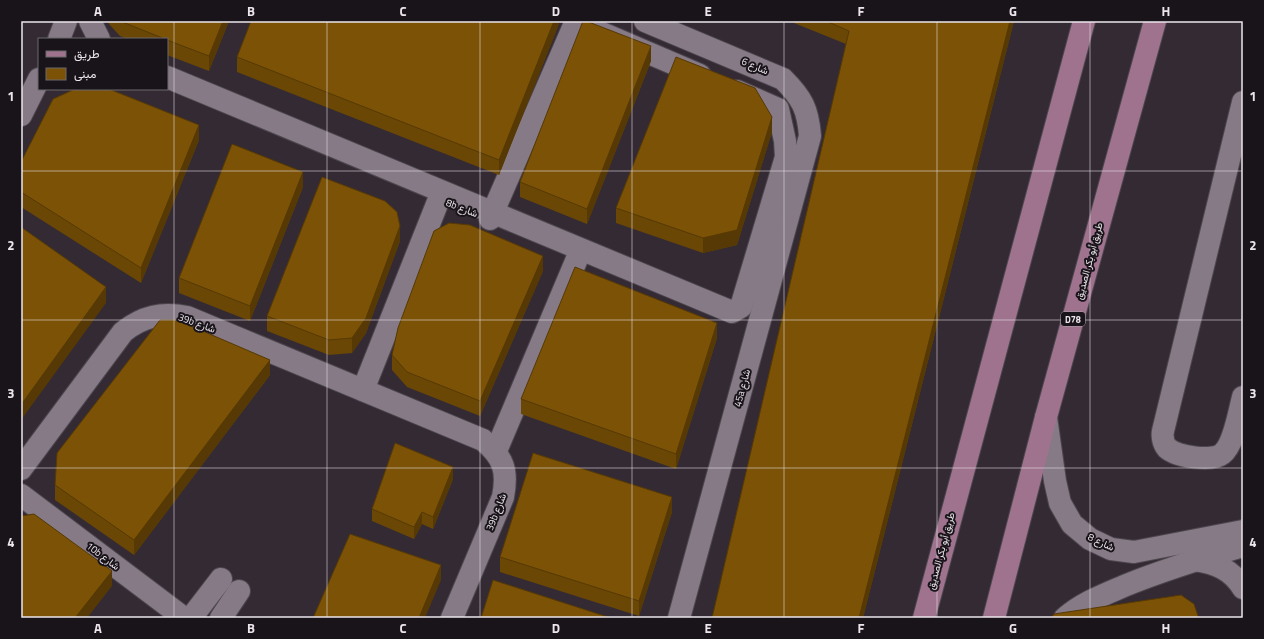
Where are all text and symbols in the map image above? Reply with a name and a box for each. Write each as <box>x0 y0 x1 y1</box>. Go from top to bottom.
text: A <box>94 1 102 21</box>
text: B <box>247 1 255 21</box>
text: C <box>399 1 407 21</box>
text: D <box>552 1 560 21</box>
text: E <box>704 1 712 21</box>
text: F <box>858 1 865 21</box>
text: G <box>1009 1 1017 21</box>
text: H <box>1162 1 1170 21</box>
legend <box>38 38 168 90</box>
text: طريق <box>74 44 100 63</box>
street label: شارع 6 <box>739 54 771 78</box>
text: مبنى <box>74 64 96 83</box>
text: 1 <box>7 86 15 106</box>
text: 1 <box>1249 86 1257 106</box>
street label: 8b شارع <box>444 195 480 221</box>
street label: طريق أبو بكر الصديق <box>1071 220 1107 301</box>
text: 2 <box>7 235 15 255</box>
text: 2 <box>1249 235 1257 255</box>
street label: 39b شارع <box>176 309 218 337</box>
road number: D78 <box>1061 312 1085 326</box>
street label: 45a شارع <box>730 367 754 409</box>
text: 3 <box>7 383 15 403</box>
text: 3 <box>1249 383 1257 403</box>
street label: 39b شارع <box>482 491 510 533</box>
street label: طريق أبو بكر الصديق <box>923 510 959 591</box>
street label: شارع 8 <box>1085 529 1117 555</box>
text: 4 <box>7 532 15 552</box>
text: 4 <box>1249 532 1257 552</box>
street label: 10b شارع <box>83 538 123 574</box>
text: A <box>94 618 102 638</box>
text: B <box>247 618 255 638</box>
text: C <box>399 618 407 638</box>
text: D <box>552 618 560 638</box>
text: E <box>704 618 712 638</box>
text: F <box>858 618 865 638</box>
text: G <box>1009 618 1017 638</box>
text: H <box>1162 618 1170 638</box>

